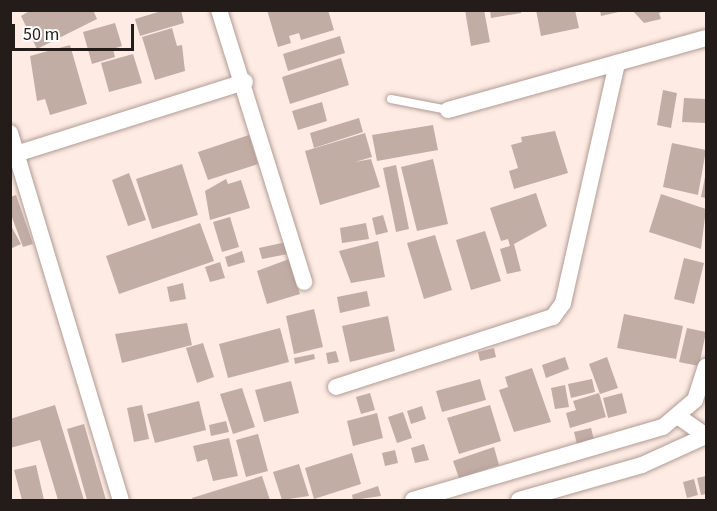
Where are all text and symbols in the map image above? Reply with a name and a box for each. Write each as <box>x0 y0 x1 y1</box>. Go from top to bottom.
scale bar <box>15 12 136 50</box>
text: 50 m <box>23 22 59 47</box>

